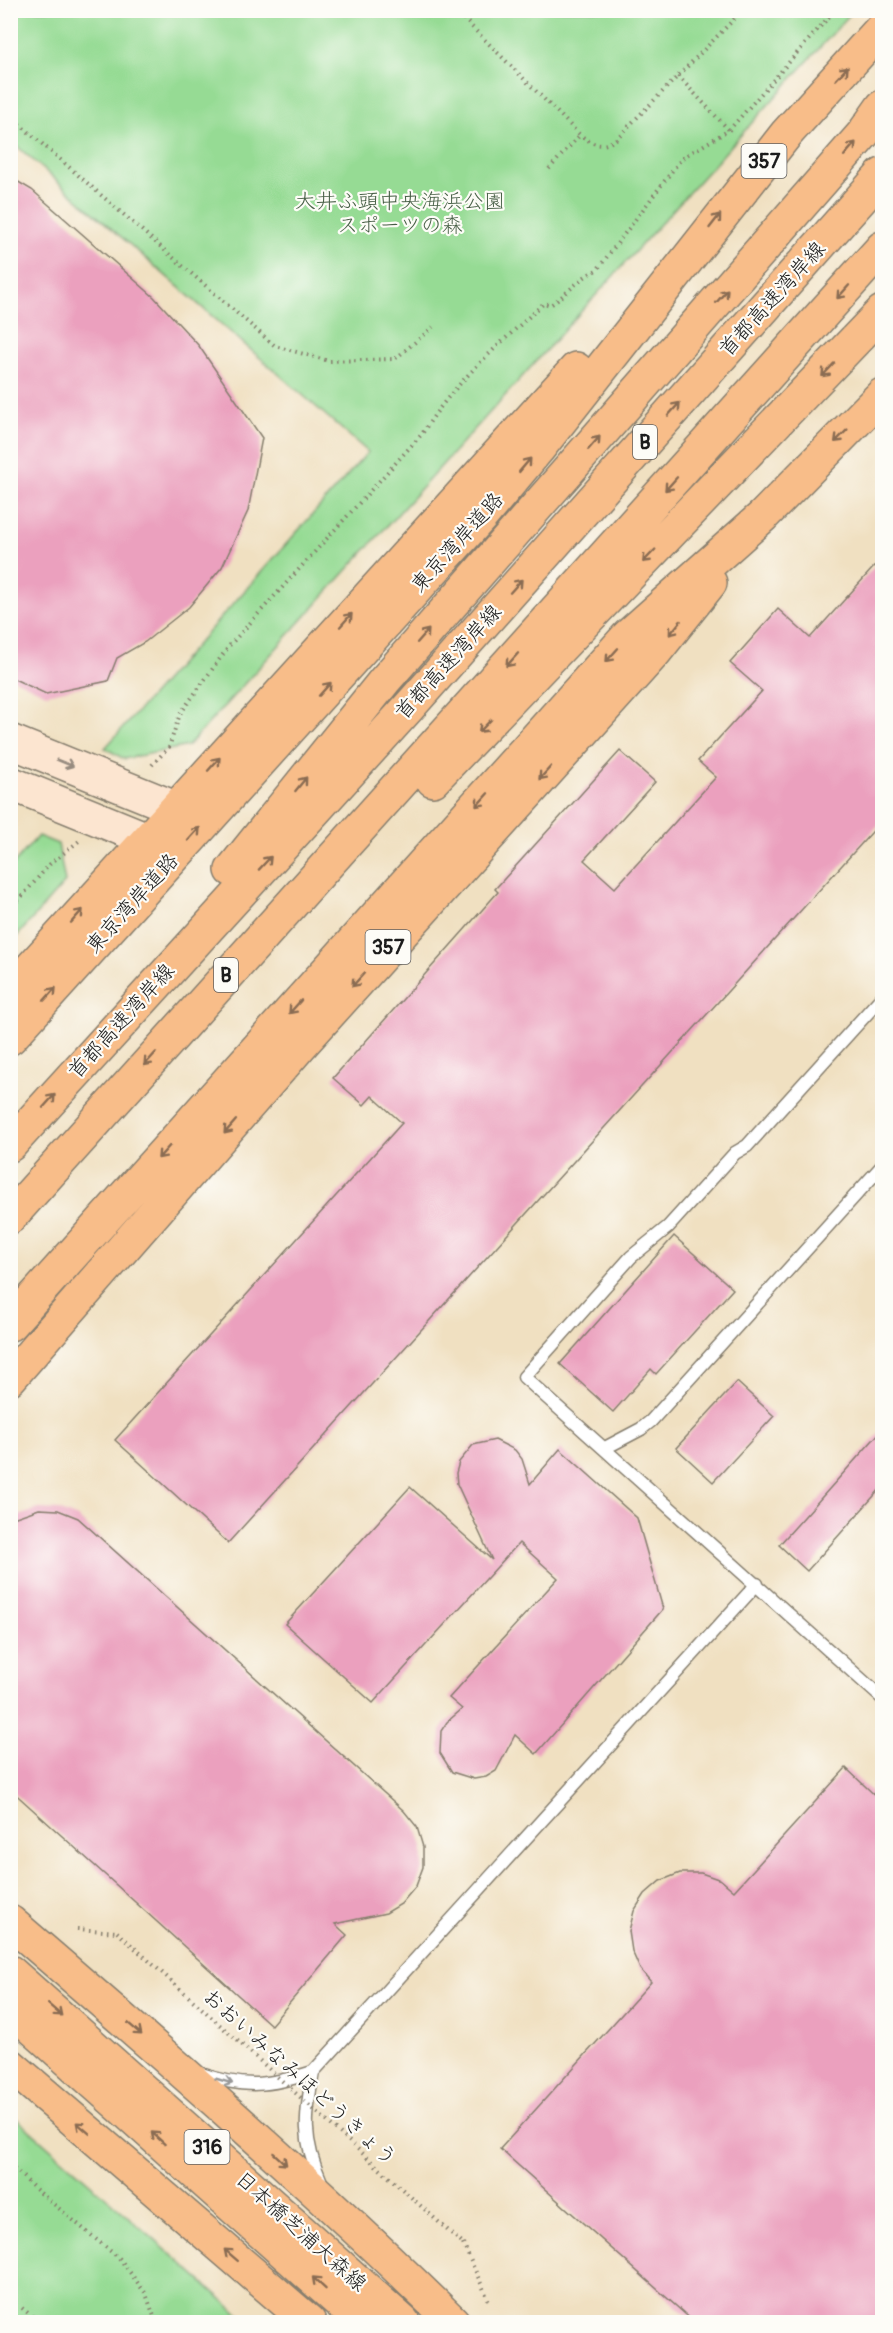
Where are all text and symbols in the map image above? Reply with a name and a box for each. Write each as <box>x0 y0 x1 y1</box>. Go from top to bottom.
one-way arrow <box>835 66 849 81</box>
one-way arrow <box>843 142 857 157</box>
road number: 357 <box>742 144 786 178</box>
park label: 大井ふ頭中央海浜公園 スポーツの森 <box>295 188 505 239</box>
one-way arrow <box>709 213 722 229</box>
street label: 首都高速湾岸線 <box>713 236 832 363</box>
one-way arrow <box>836 284 850 299</box>
one-way arrow <box>715 289 729 304</box>
one-way arrow <box>821 362 835 377</box>
one-way arrow <box>667 402 681 417</box>
road number: B <box>633 425 657 459</box>
one-way arrow <box>834 429 849 444</box>
one-way arrow <box>587 435 601 450</box>
one-way arrow <box>518 457 531 473</box>
one-way arrow <box>664 476 678 491</box>
street label: 東京湾岸道路 <box>405 486 510 598</box>
one-way arrow <box>642 548 657 563</box>
one-way arrow <box>509 579 523 594</box>
street label: 首都高速湾岸線 <box>389 599 508 726</box>
one-way arrow <box>339 613 353 628</box>
one-way arrow <box>668 619 681 635</box>
one-way arrow <box>416 629 430 644</box>
one-way arrow <box>605 647 619 662</box>
one-way arrow <box>505 652 519 667</box>
one-way arrow <box>318 682 332 697</box>
one-way arrow <box>478 719 492 734</box>
one-way arrow <box>207 757 221 772</box>
one-way arrow <box>55 758 73 769</box>
one-way arrow <box>538 765 552 780</box>
one-way arrow <box>295 776 308 792</box>
one-way arrow <box>475 792 489 807</box>
one-way arrow <box>187 827 201 842</box>
street label: 東京湾岸道路 <box>80 847 185 959</box>
one-way arrow <box>258 856 272 871</box>
one-way arrow <box>70 909 84 924</box>
road number: 357 <box>366 930 410 964</box>
street label: 首都高速湾岸線 <box>62 958 181 1085</box>
road number: B <box>214 958 238 992</box>
one-way arrow <box>351 972 365 987</box>
one-way arrow <box>43 987 57 1002</box>
one-way arrow <box>288 999 302 1014</box>
one-way arrow <box>143 1052 157 1067</box>
one-way arrow <box>42 1094 56 1109</box>
one-way arrow <box>223 1119 237 1134</box>
one-way arrow <box>157 1144 171 1159</box>
street label: おおいみなみほどうきょう <box>197 1983 402 2172</box>
one-way arrow <box>47 2003 62 2017</box>
one-way arrow <box>127 2022 142 2036</box>
one-way arrow <box>215 2076 234 2087</box>
one-way arrow <box>76 2121 91 2135</box>
road number: 316 <box>184 2130 230 2164</box>
one-way arrow <box>151 2131 166 2145</box>
one-way arrow <box>272 2152 287 2166</box>
street label: 日本橋芝浦大森線 <box>229 2165 372 2298</box>
one-way arrow <box>224 2248 239 2262</box>
one-way arrow <box>312 2276 327 2290</box>

